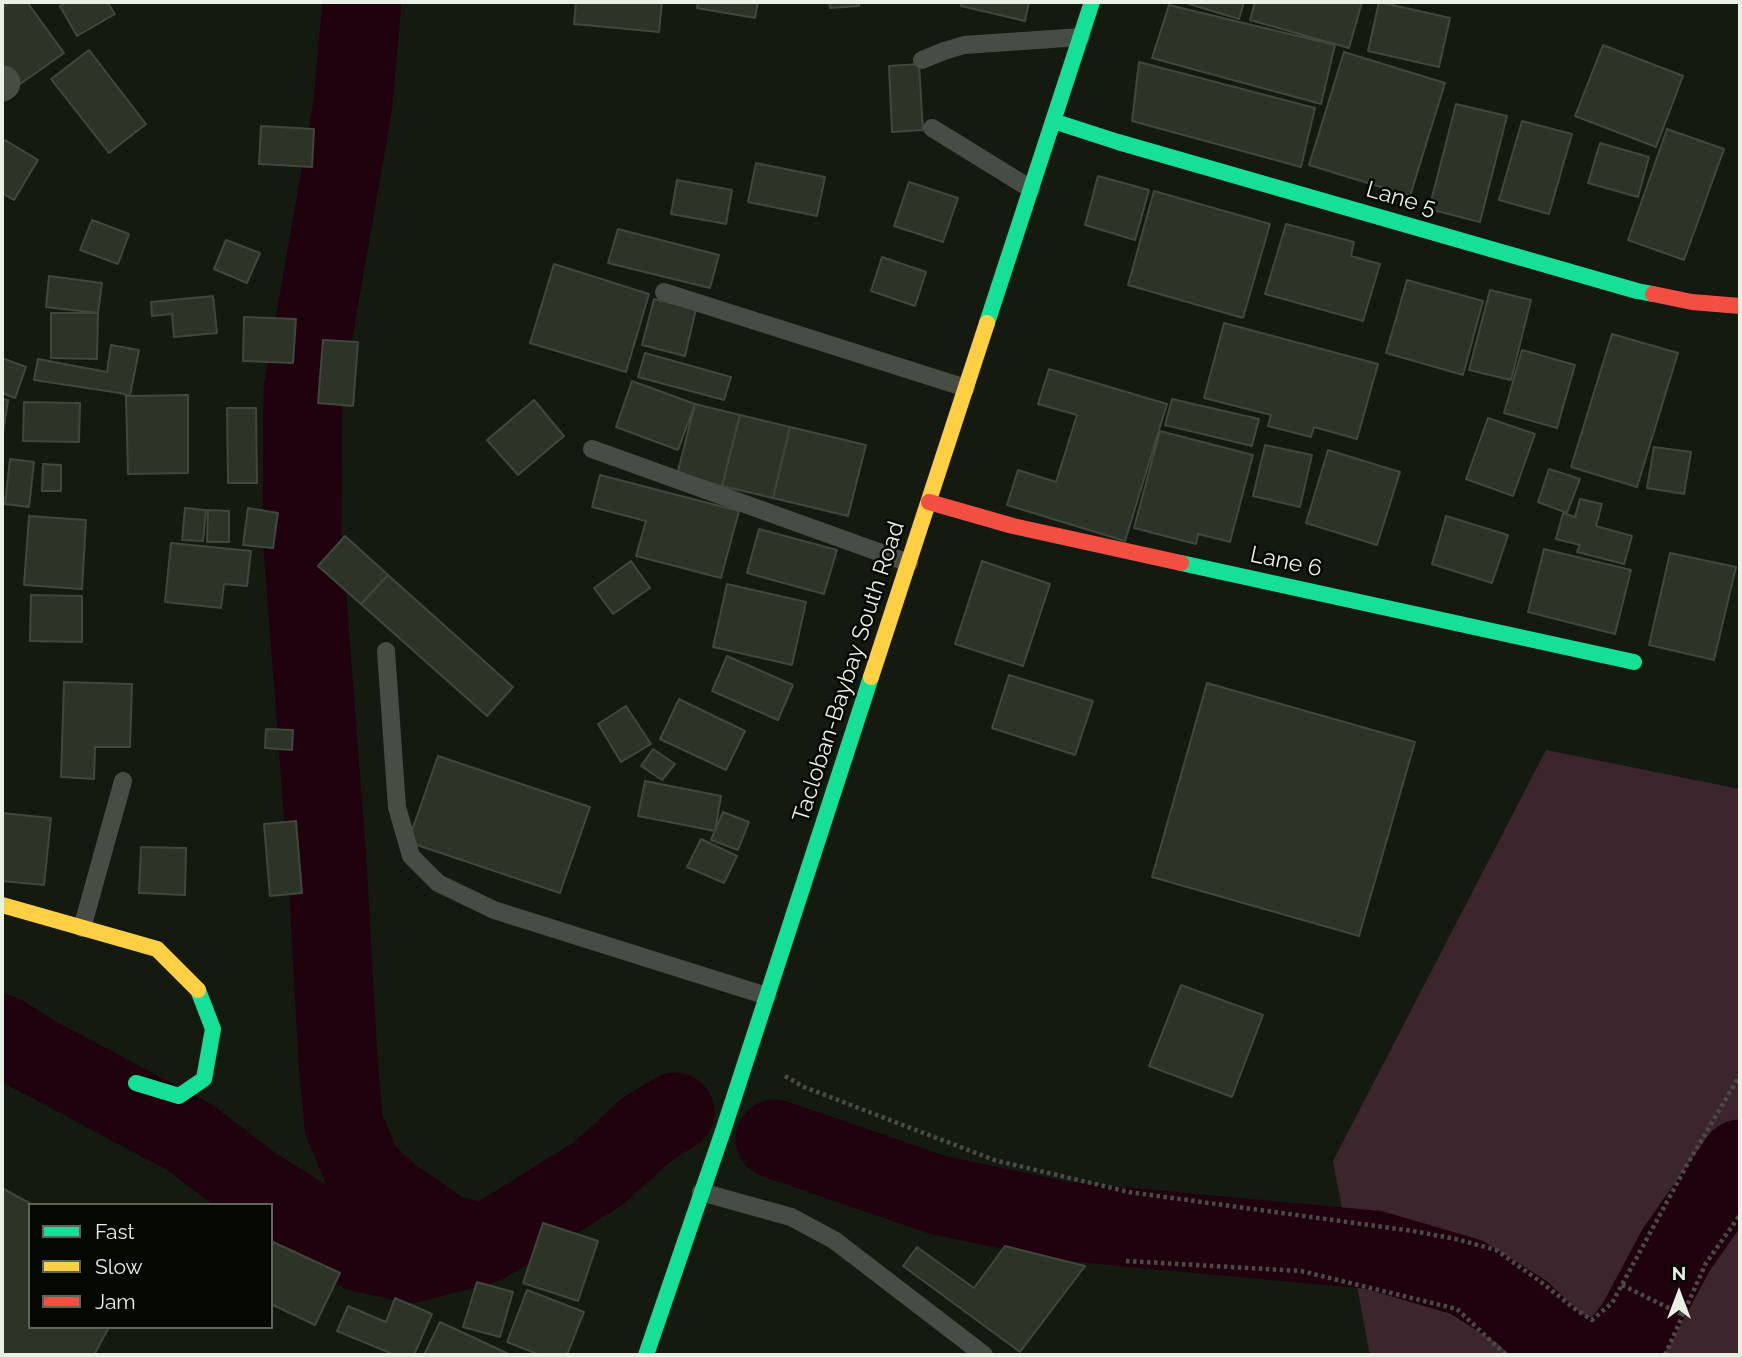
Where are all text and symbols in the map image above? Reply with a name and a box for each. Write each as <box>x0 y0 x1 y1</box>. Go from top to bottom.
street label: Lane 5 <box>1363 176 1439 222</box>
street label: Tacloban-Baybay South Road <box>787 518 911 826</box>
street label: Lane 6 <box>1248 541 1324 583</box>
legend <box>28 1203 273 1329</box>
text: Fast <box>95 1219 135 1244</box>
text: Slow <box>95 1254 143 1279</box>
north arrow <box>1644 1259 1714 1329</box>
text: N <box>1672 1262 1686 1284</box>
text: Jam <box>95 1289 136 1314</box>

